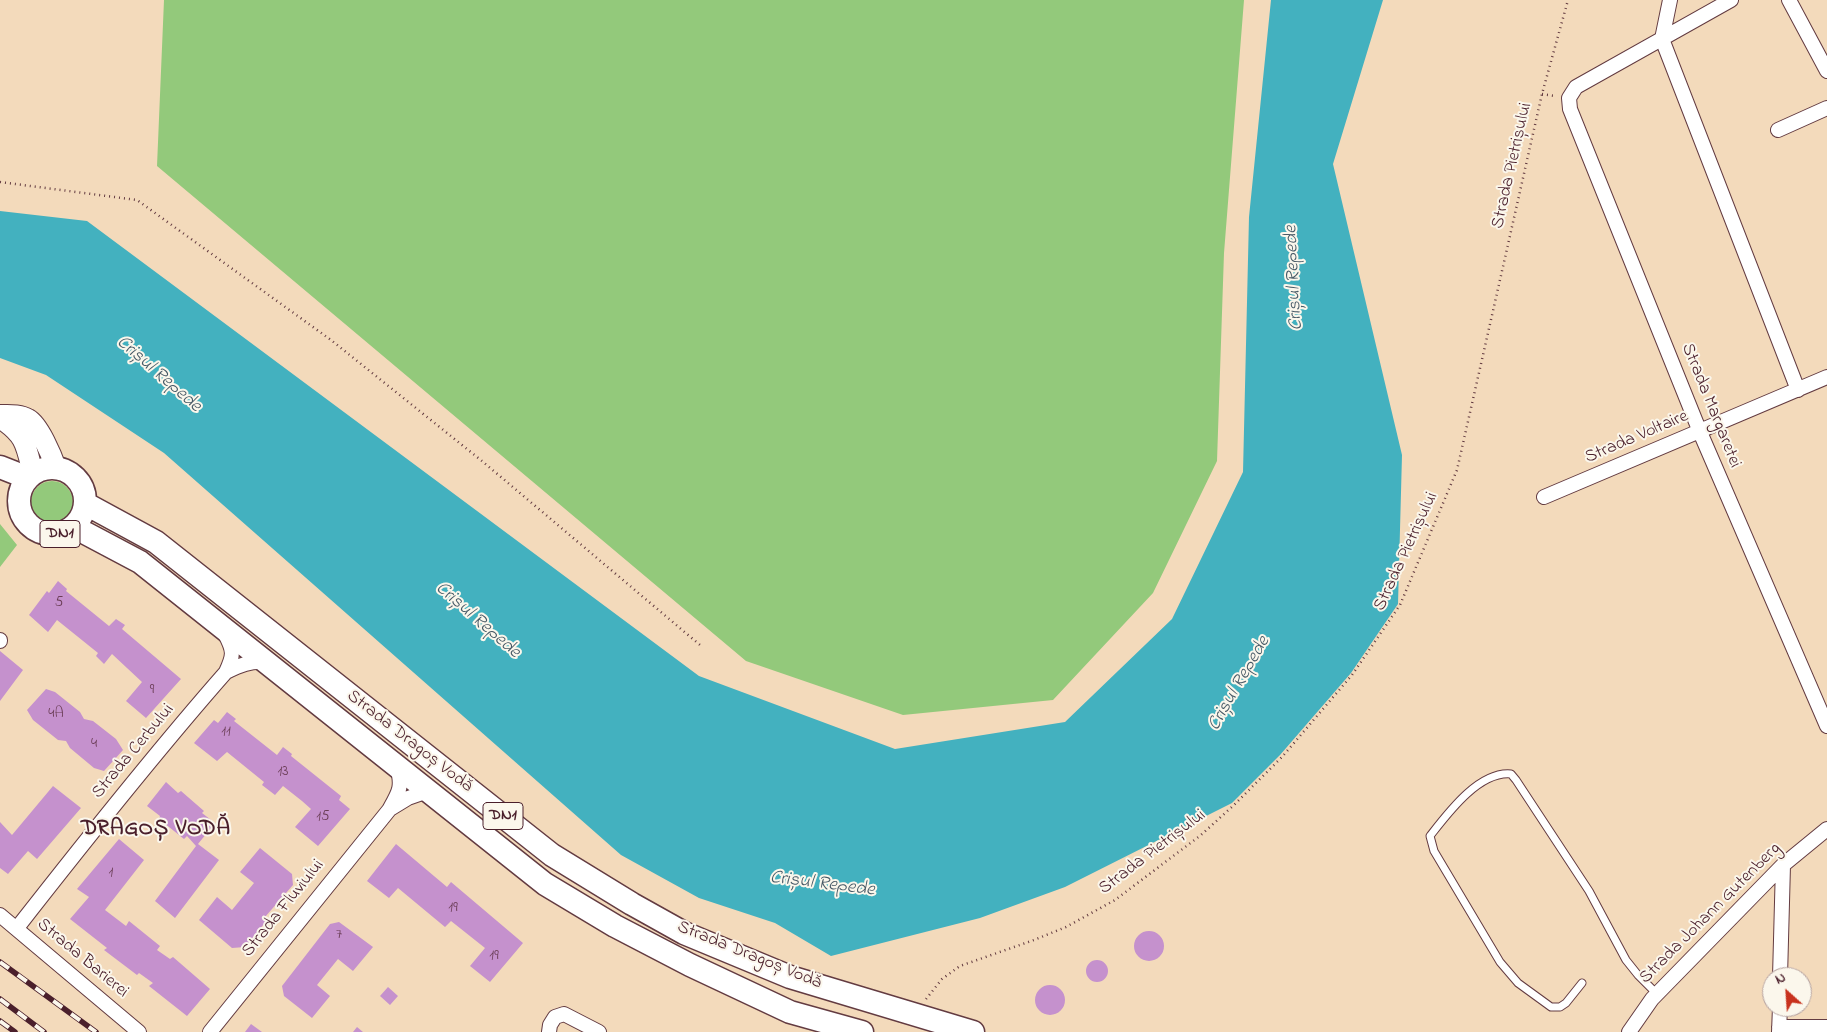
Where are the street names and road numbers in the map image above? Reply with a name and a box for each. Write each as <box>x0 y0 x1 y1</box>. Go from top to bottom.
street label: Strada Pietrișului <box>1488 101 1538 231</box>
street label: Strada Margaretei <box>1675 341 1745 471</box>
street label: Strada Voltaire <box>1582 407 1692 469</box>
street label: Strada Pietrișului <box>1370 489 1444 615</box>
road number: DN1 <box>40 520 80 548</box>
street label: Strada Dragoș Vodă <box>342 686 476 798</box>
street label: Strada Cerbului <box>88 700 180 804</box>
road number: DN1 <box>483 802 523 829</box>
street label: Strada Pietrișului <box>1095 806 1211 900</box>
street label: Strada Johann Gutenberg <box>1636 839 1786 989</box>
street label: Strada Fluviului <box>238 856 330 962</box>
street label: Strada Barierei <box>32 914 132 1004</box>
street label: Strada Dragoș Vodă <box>674 917 824 995</box>

